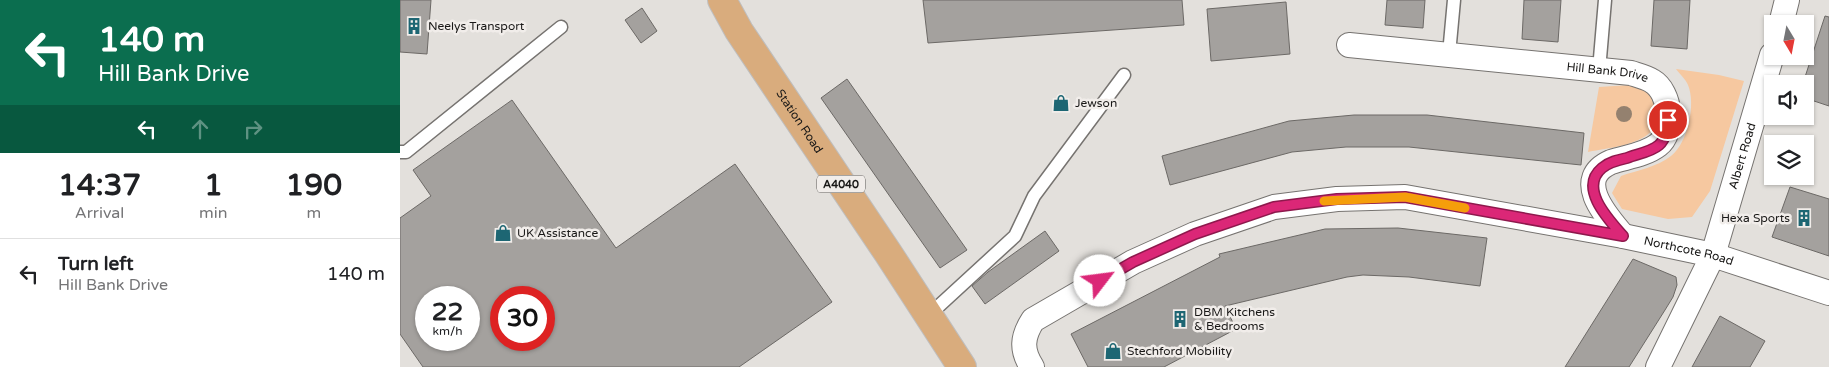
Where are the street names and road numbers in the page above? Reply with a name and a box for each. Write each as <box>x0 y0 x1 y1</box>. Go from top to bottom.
street label: Hill Bank Drive <box>1566 60 1651 85</box>
street label: Station Road <box>773 87 826 156</box>
street label: Albert Road <box>1726 121 1759 191</box>
road number: A4040 <box>817 175 865 192</box>
street label: Northcote Road <box>1643 234 1735 268</box>

